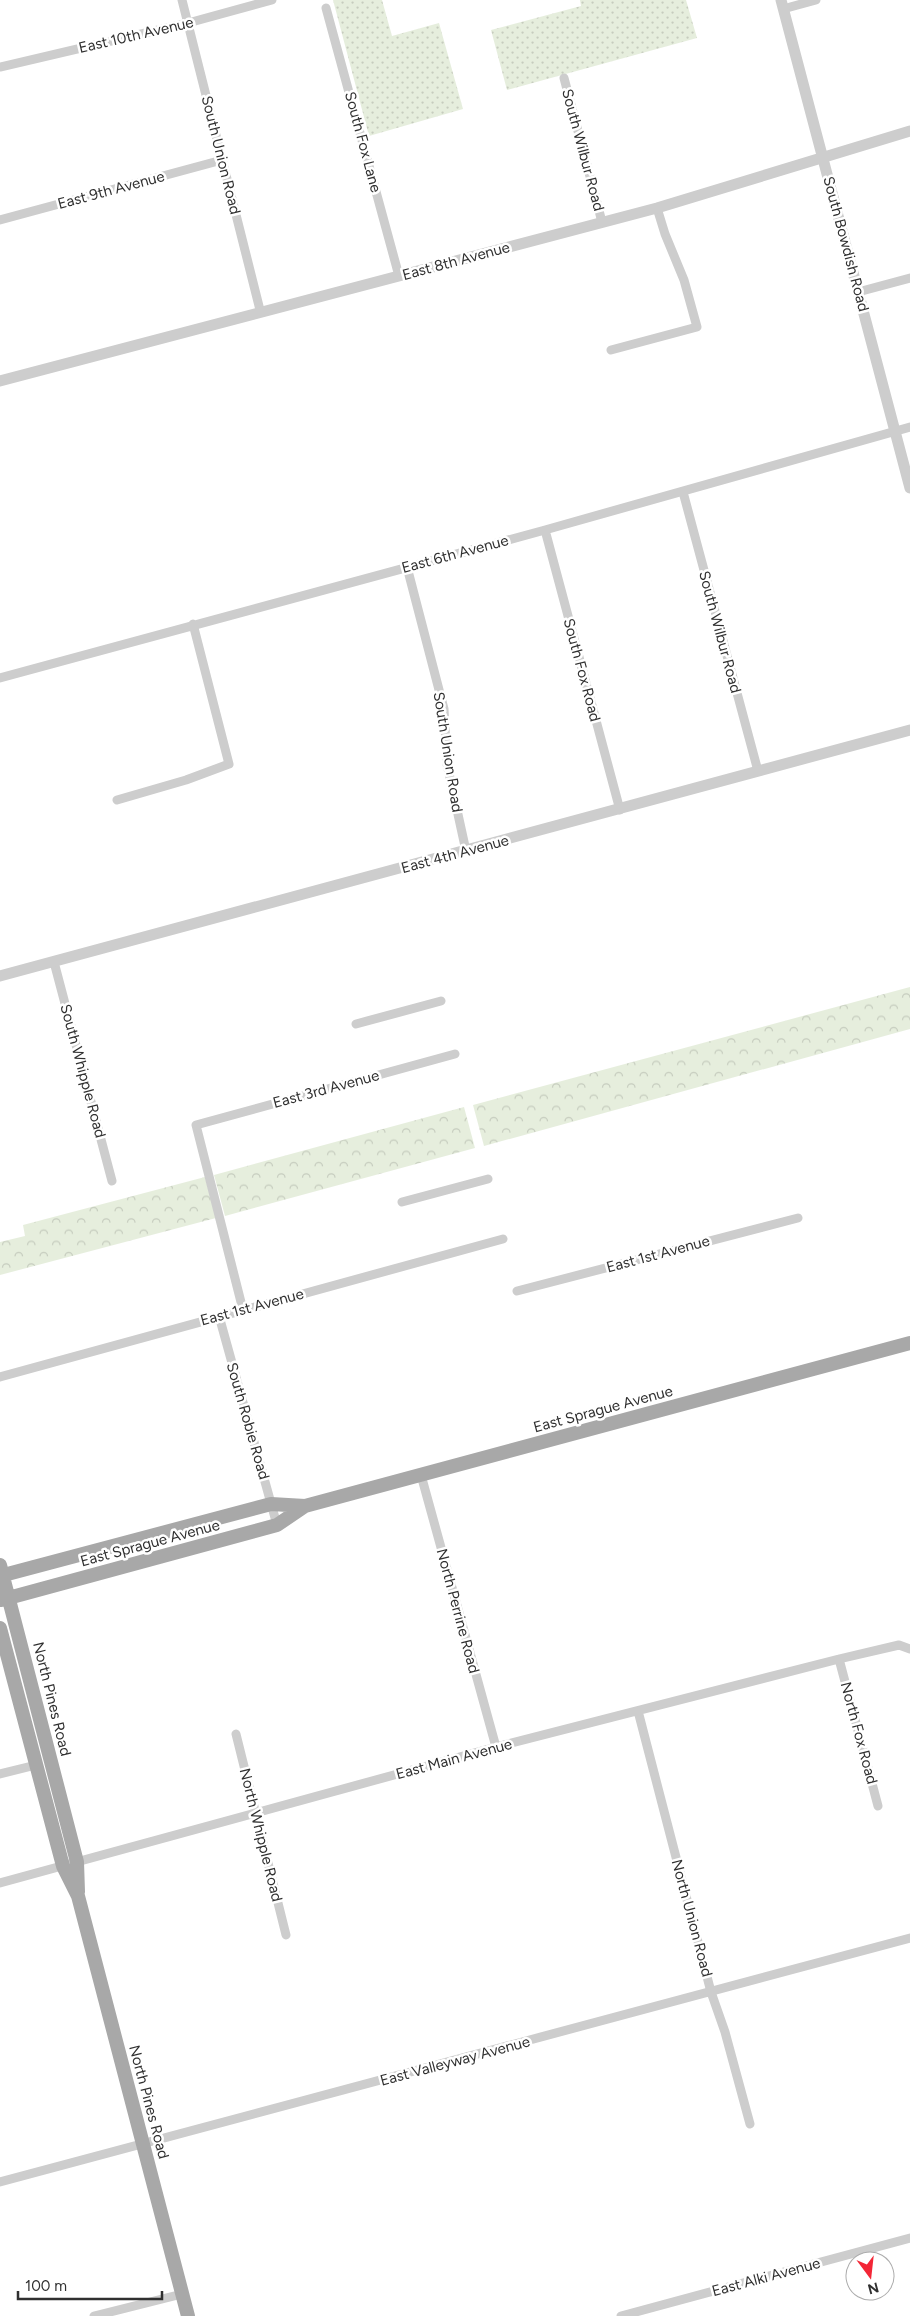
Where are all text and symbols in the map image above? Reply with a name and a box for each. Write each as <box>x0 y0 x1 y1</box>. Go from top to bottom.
street label: East 10th Avenue <box>77 13 195 57</box>
street label: South Wilbur Road <box>558 87 608 213</box>
street label: South Fox Lane <box>341 90 385 194</box>
street label: South Union Road <box>198 94 244 216</box>
street label: East 9th Avenue <box>56 167 166 213</box>
street label: South Bowdish Road <box>819 174 873 314</box>
street label: East 8th Avenue <box>400 238 512 284</box>
street label: East 6th Avenue <box>400 531 510 577</box>
street label: South Wilbur Road <box>695 569 745 695</box>
street label: South Fox Road <box>560 616 604 724</box>
street label: South Union Road <box>430 690 466 814</box>
street label: East 4th Avenue <box>399 831 511 877</box>
street label: South Whipple Road <box>56 1002 110 1140</box>
street label: East 3rd Avenue <box>271 1066 381 1112</box>
street label: East 1st Avenue <box>604 1232 712 1276</box>
street label: East 1st Avenue <box>198 1285 306 1329</box>
street label: South Robie Road <box>223 1360 273 1482</box>
street label: East Sprague Avenue <box>531 1382 675 1436</box>
street label: East Sprague Avenue <box>78 1516 222 1570</box>
street label: North Perrine Road <box>433 1547 483 1675</box>
street label: North Pines Road <box>29 1640 75 1758</box>
street label: North Fox Road <box>837 1680 881 1786</box>
street label: East Main Avenue <box>394 1735 514 1783</box>
street label: North Whipple Road <box>236 1766 286 1904</box>
street label: North Union Road <box>668 1857 716 1979</box>
street label: East Valleyway Avenue <box>378 2032 532 2090</box>
street label: North Pines Road <box>125 2043 173 2161</box>
north arrow <box>845 2251 895 2301</box>
street label: East Alki Avenue <box>710 2254 822 2300</box>
scale bar <box>18 2268 161 2300</box>
text: 100 m <box>25 2277 67 2295</box>
text: N <box>866 2278 881 2298</box>

